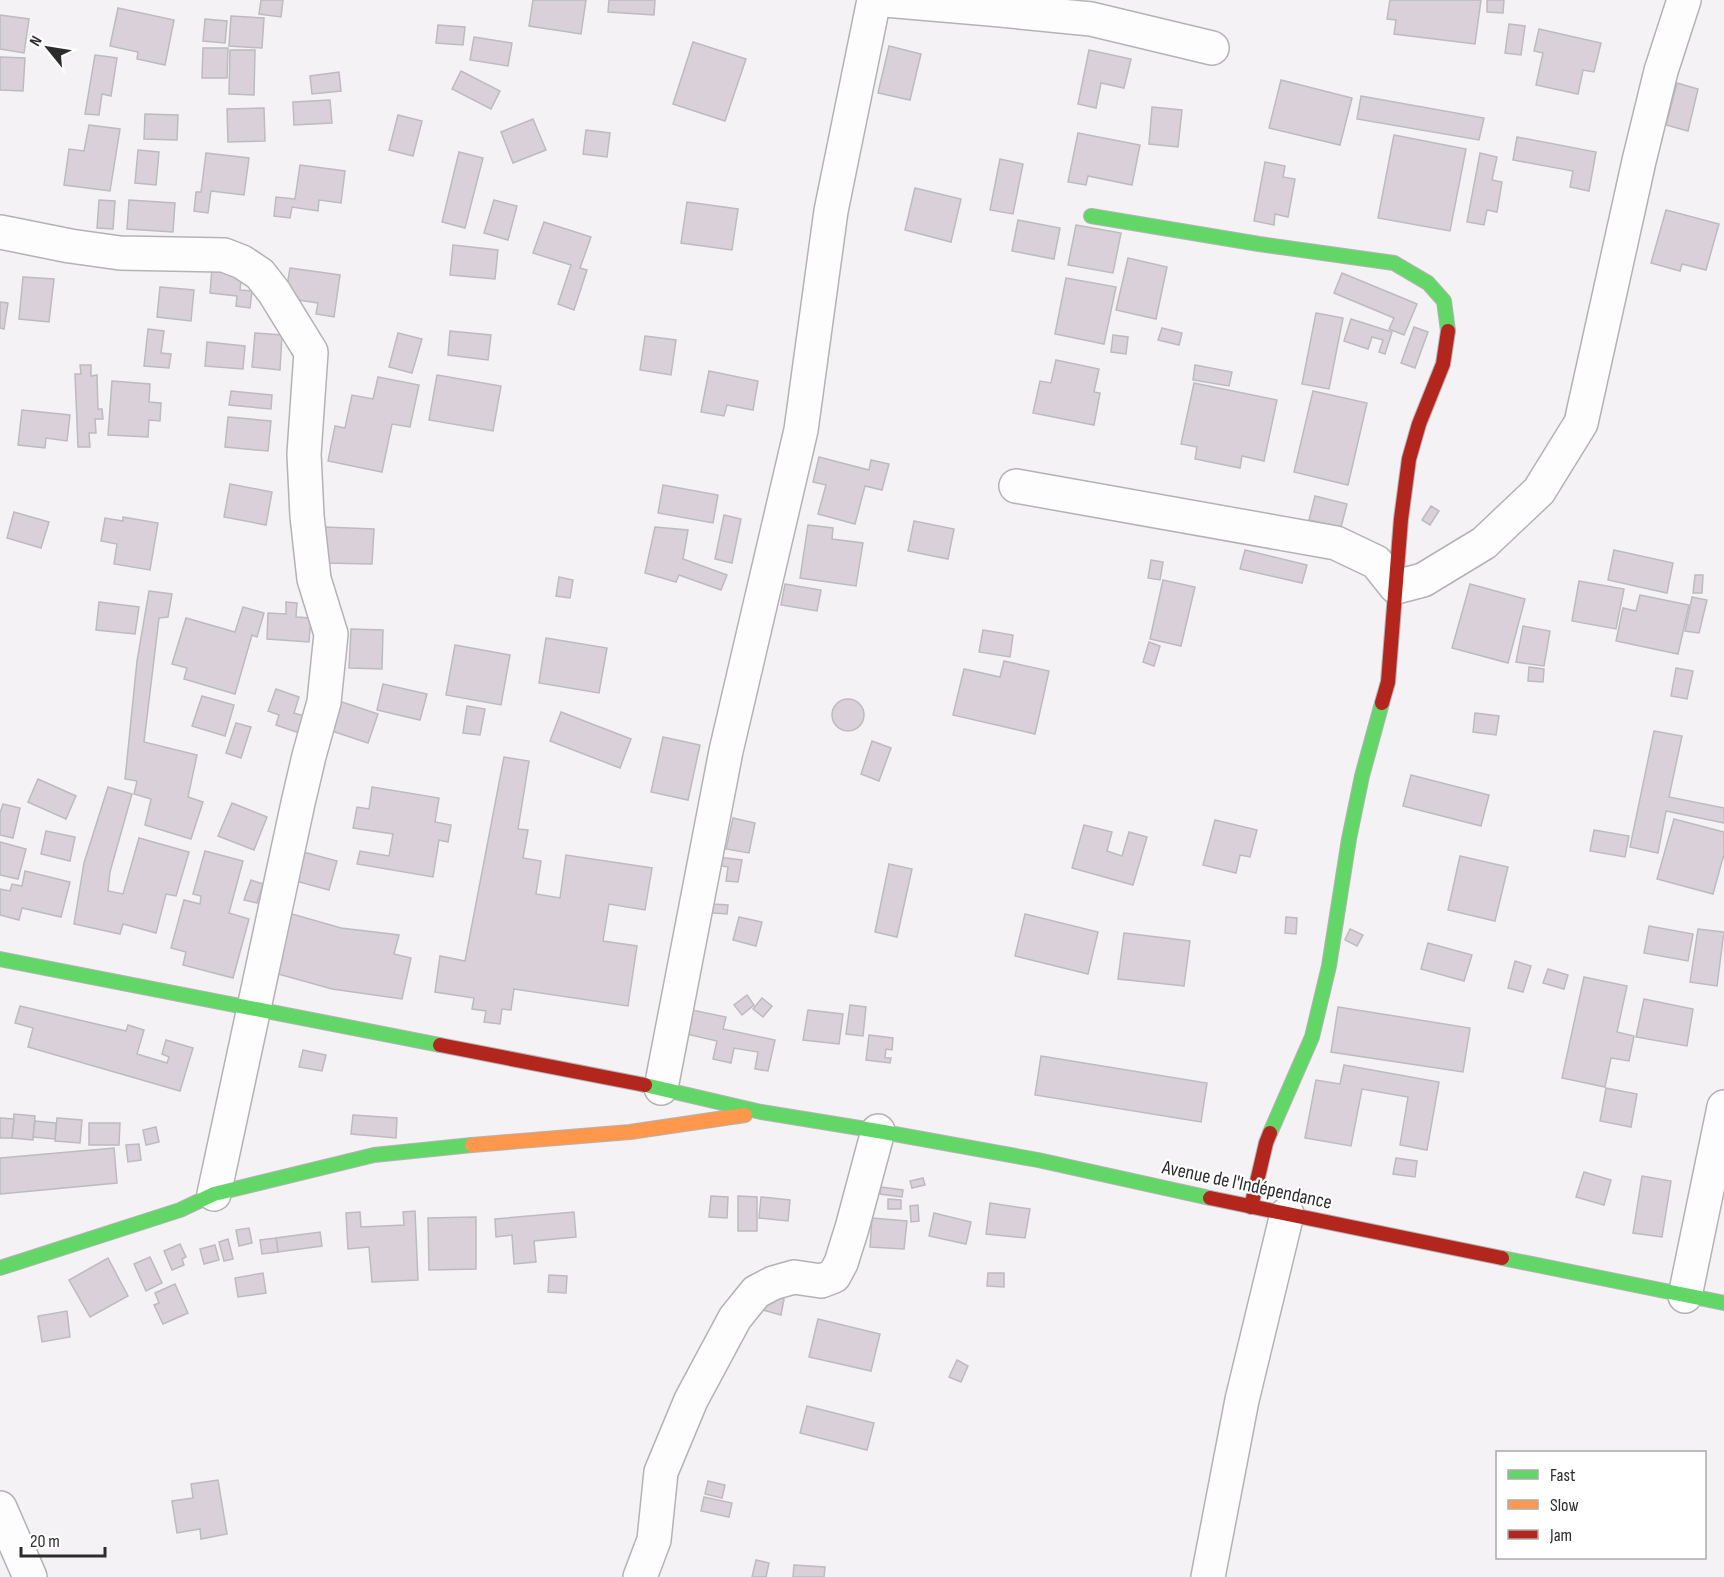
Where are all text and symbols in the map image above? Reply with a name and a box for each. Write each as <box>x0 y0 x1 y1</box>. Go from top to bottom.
north arrow <box>18 18 78 78</box>
text: N <box>26 33 47 50</box>
street label: Avenue de l'Indépendance <box>1159 1155 1334 1215</box>
legend <box>1496 1451 1706 1559</box>
text: Fast <box>1550 1465 1576 1486</box>
text: Slow <box>1550 1495 1579 1516</box>
scale bar <box>21 1520 105 1558</box>
text: Jam <box>1549 1525 1572 1546</box>
text: 20 m <box>30 1531 60 1552</box>

